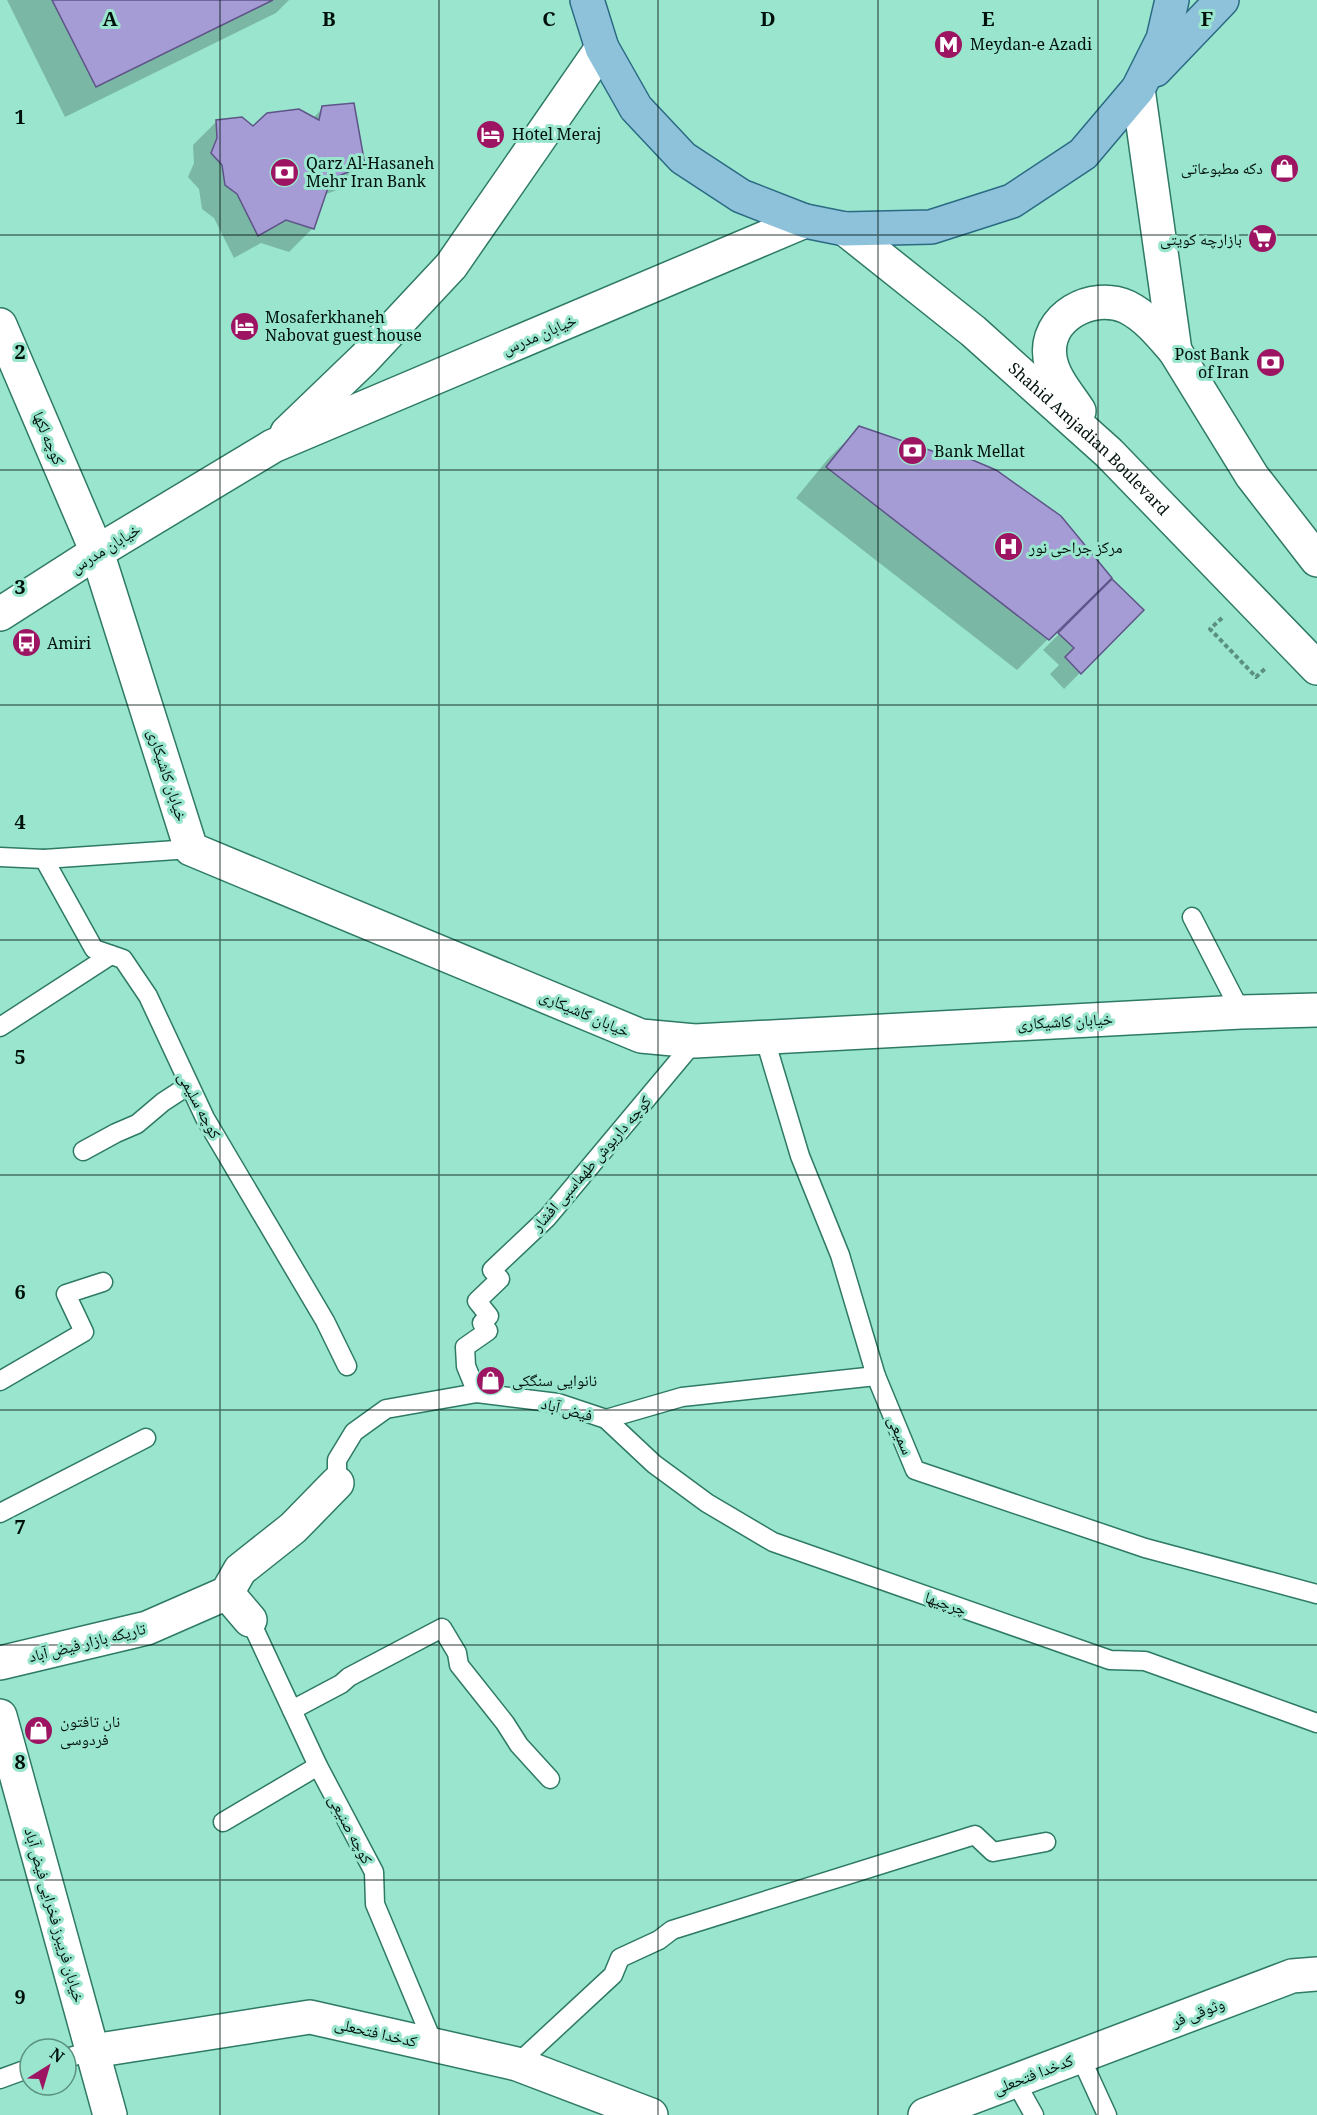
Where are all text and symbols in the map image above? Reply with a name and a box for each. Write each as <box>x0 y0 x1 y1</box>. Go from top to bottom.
text: A <box>102 5 118 39</box>
text: B <box>322 5 336 39</box>
text: C <box>542 5 556 39</box>
text: D <box>760 5 776 39</box>
text: E <box>981 5 995 39</box>
text: F <box>1201 5 1213 39</box>
metro station icon: Meydan-e Azadi <box>933 28 965 60</box>
place label: Meydan-e Azadi <box>970 33 1092 60</box>
text: 1 <box>14 103 26 137</box>
hotel icon: Hotel Meraj <box>475 118 507 150</box>
place label: Hotel Meraj <box>512 123 601 150</box>
place label: Qarz Al-Hasaneh Mehr Iran Bank <box>306 152 434 197</box>
shop icon: دکه مطبوعاتی <box>1268 152 1300 184</box>
bank icon: Qarz Al-Hasaneh Mehr Iran Bank <box>269 156 301 188</box>
place label: دکه مطبوعاتی <box>1181 157 1263 184</box>
supermarket icon: بازارچه کویتی <box>1247 223 1279 255</box>
place label: بازارچه کویتی <box>1160 228 1242 255</box>
place label: Mosaferkhaneh Nabovat guest house <box>265 306 422 351</box>
street label: خیابان مدرس <box>499 309 581 364</box>
hotel icon: Mosaferkhaneh Nabovat guest house <box>228 310 260 342</box>
text: 2 <box>14 338 26 372</box>
place label: Post Bank of Iran <box>1175 343 1250 388</box>
bank icon: Post Bank of Iran <box>1254 347 1286 379</box>
street label: Shahid Amjadian Boulevard <box>1001 357 1174 524</box>
street label: کوچه لکها <box>23 408 70 470</box>
bank icon: Bank Mellat <box>897 435 929 467</box>
place label: Bank Mellat <box>934 440 1025 467</box>
street label: خیابان مدرس <box>66 518 147 582</box>
hospital icon: مرکز جراحی نور <box>992 531 1024 563</box>
place label: مرکز جراحی نور <box>1028 536 1123 563</box>
text: 3 <box>14 573 26 607</box>
bus stop icon: Amiri <box>10 627 42 659</box>
place label: Amiri <box>47 632 91 659</box>
street label: خیابان کاشیکاری <box>138 726 193 825</box>
text: 4 <box>14 808 26 842</box>
street label: خیابان کاشیکاری <box>535 984 633 1046</box>
street label: خیابان کاشیکاری <box>1017 1008 1114 1039</box>
text: 5 <box>14 1043 26 1077</box>
street label: کوچه سلیمی <box>169 1068 227 1145</box>
street label: کوچه داریوش طهماسبی افشار <box>525 1090 660 1239</box>
text: 6 <box>14 1278 26 1312</box>
shop icon: نانوایی سنگکی <box>475 1364 507 1396</box>
place label: نانوایی سنگکی <box>512 1369 597 1396</box>
street label: فیض آباد <box>538 1392 595 1431</box>
street label: سمیعی <box>878 1412 919 1460</box>
text: 7 <box>14 1513 26 1547</box>
street label: چرچیها <box>921 1586 970 1625</box>
street label: تاریکه بازار فیض آباد <box>26 1617 149 1672</box>
place label: نان تافتون فردوسی <box>60 1710 120 1755</box>
shop icon: نان تافتون فردوسی <box>23 1714 55 1746</box>
text: 8 <box>14 1748 26 1782</box>
street label: کوچه صنیعی <box>319 1790 379 1870</box>
street label: خیابان فریبرز فخرایی فیض آباد <box>15 1825 91 2006</box>
text: 9 <box>14 1983 26 2017</box>
street label: وثوقی فر <box>1167 1992 1229 2037</box>
street label: کدخدا فتحعلی <box>331 2012 420 2057</box>
north arrow <box>18 2037 78 2097</box>
text: N <box>42 2042 69 2072</box>
street label: کدخدا فتحعلی <box>990 2049 1078 2104</box>

